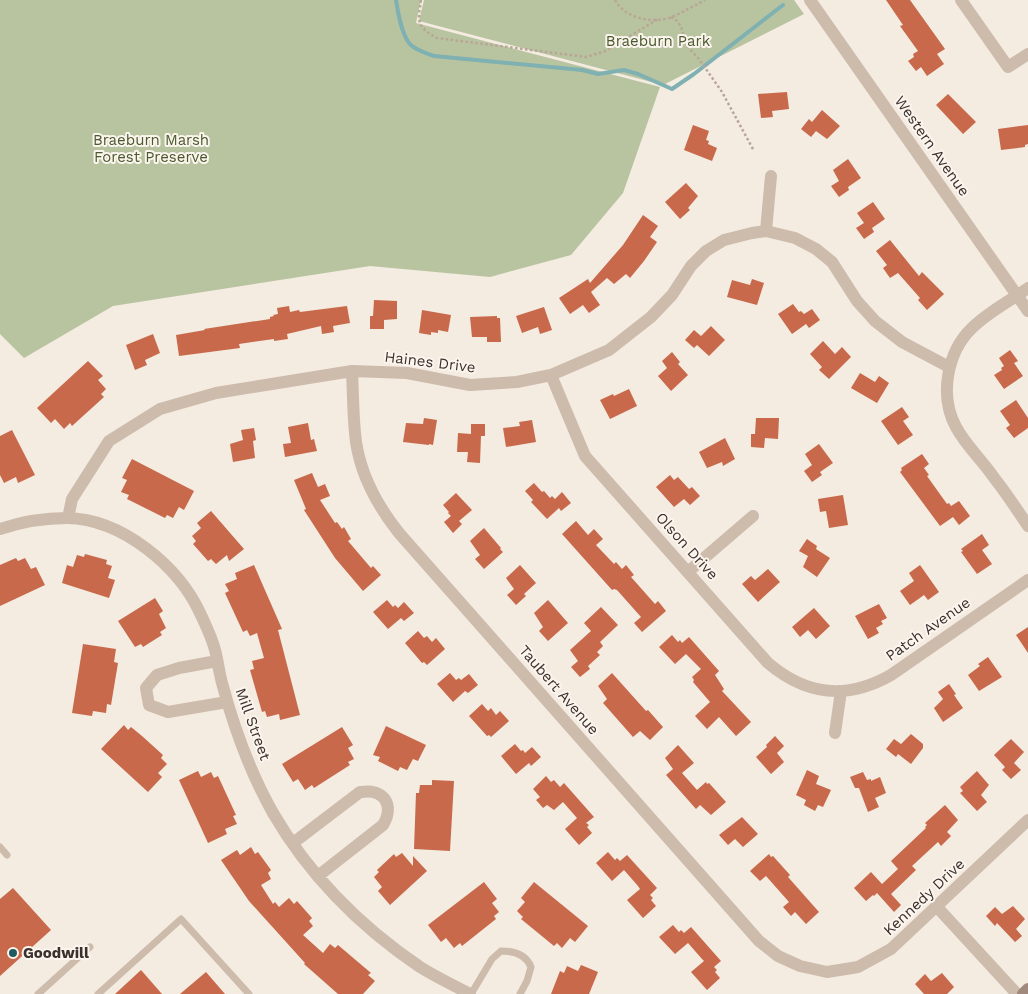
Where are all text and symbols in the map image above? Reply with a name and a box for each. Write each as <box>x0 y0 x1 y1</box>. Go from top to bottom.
park label: Braeburn Park <box>606 32 711 50</box>
street label: Western Avenue <box>891 92 973 200</box>
park label: Braeburn Marsh Forest Preserve <box>93 131 209 166</box>
street label: Haines Drive <box>383 347 477 377</box>
street label: Olson Drive <box>652 509 722 583</box>
street label: Patch Avenue <box>882 593 974 665</box>
street label: Taubert Avenue <box>515 641 603 739</box>
street label: Mill Street <box>232 685 275 763</box>
street label: Kennedy Drive <box>880 855 968 939</box>
place label: Goodwill <box>23 944 89 962</box>
marker: Goodwill <box>7 947 19 959</box>

